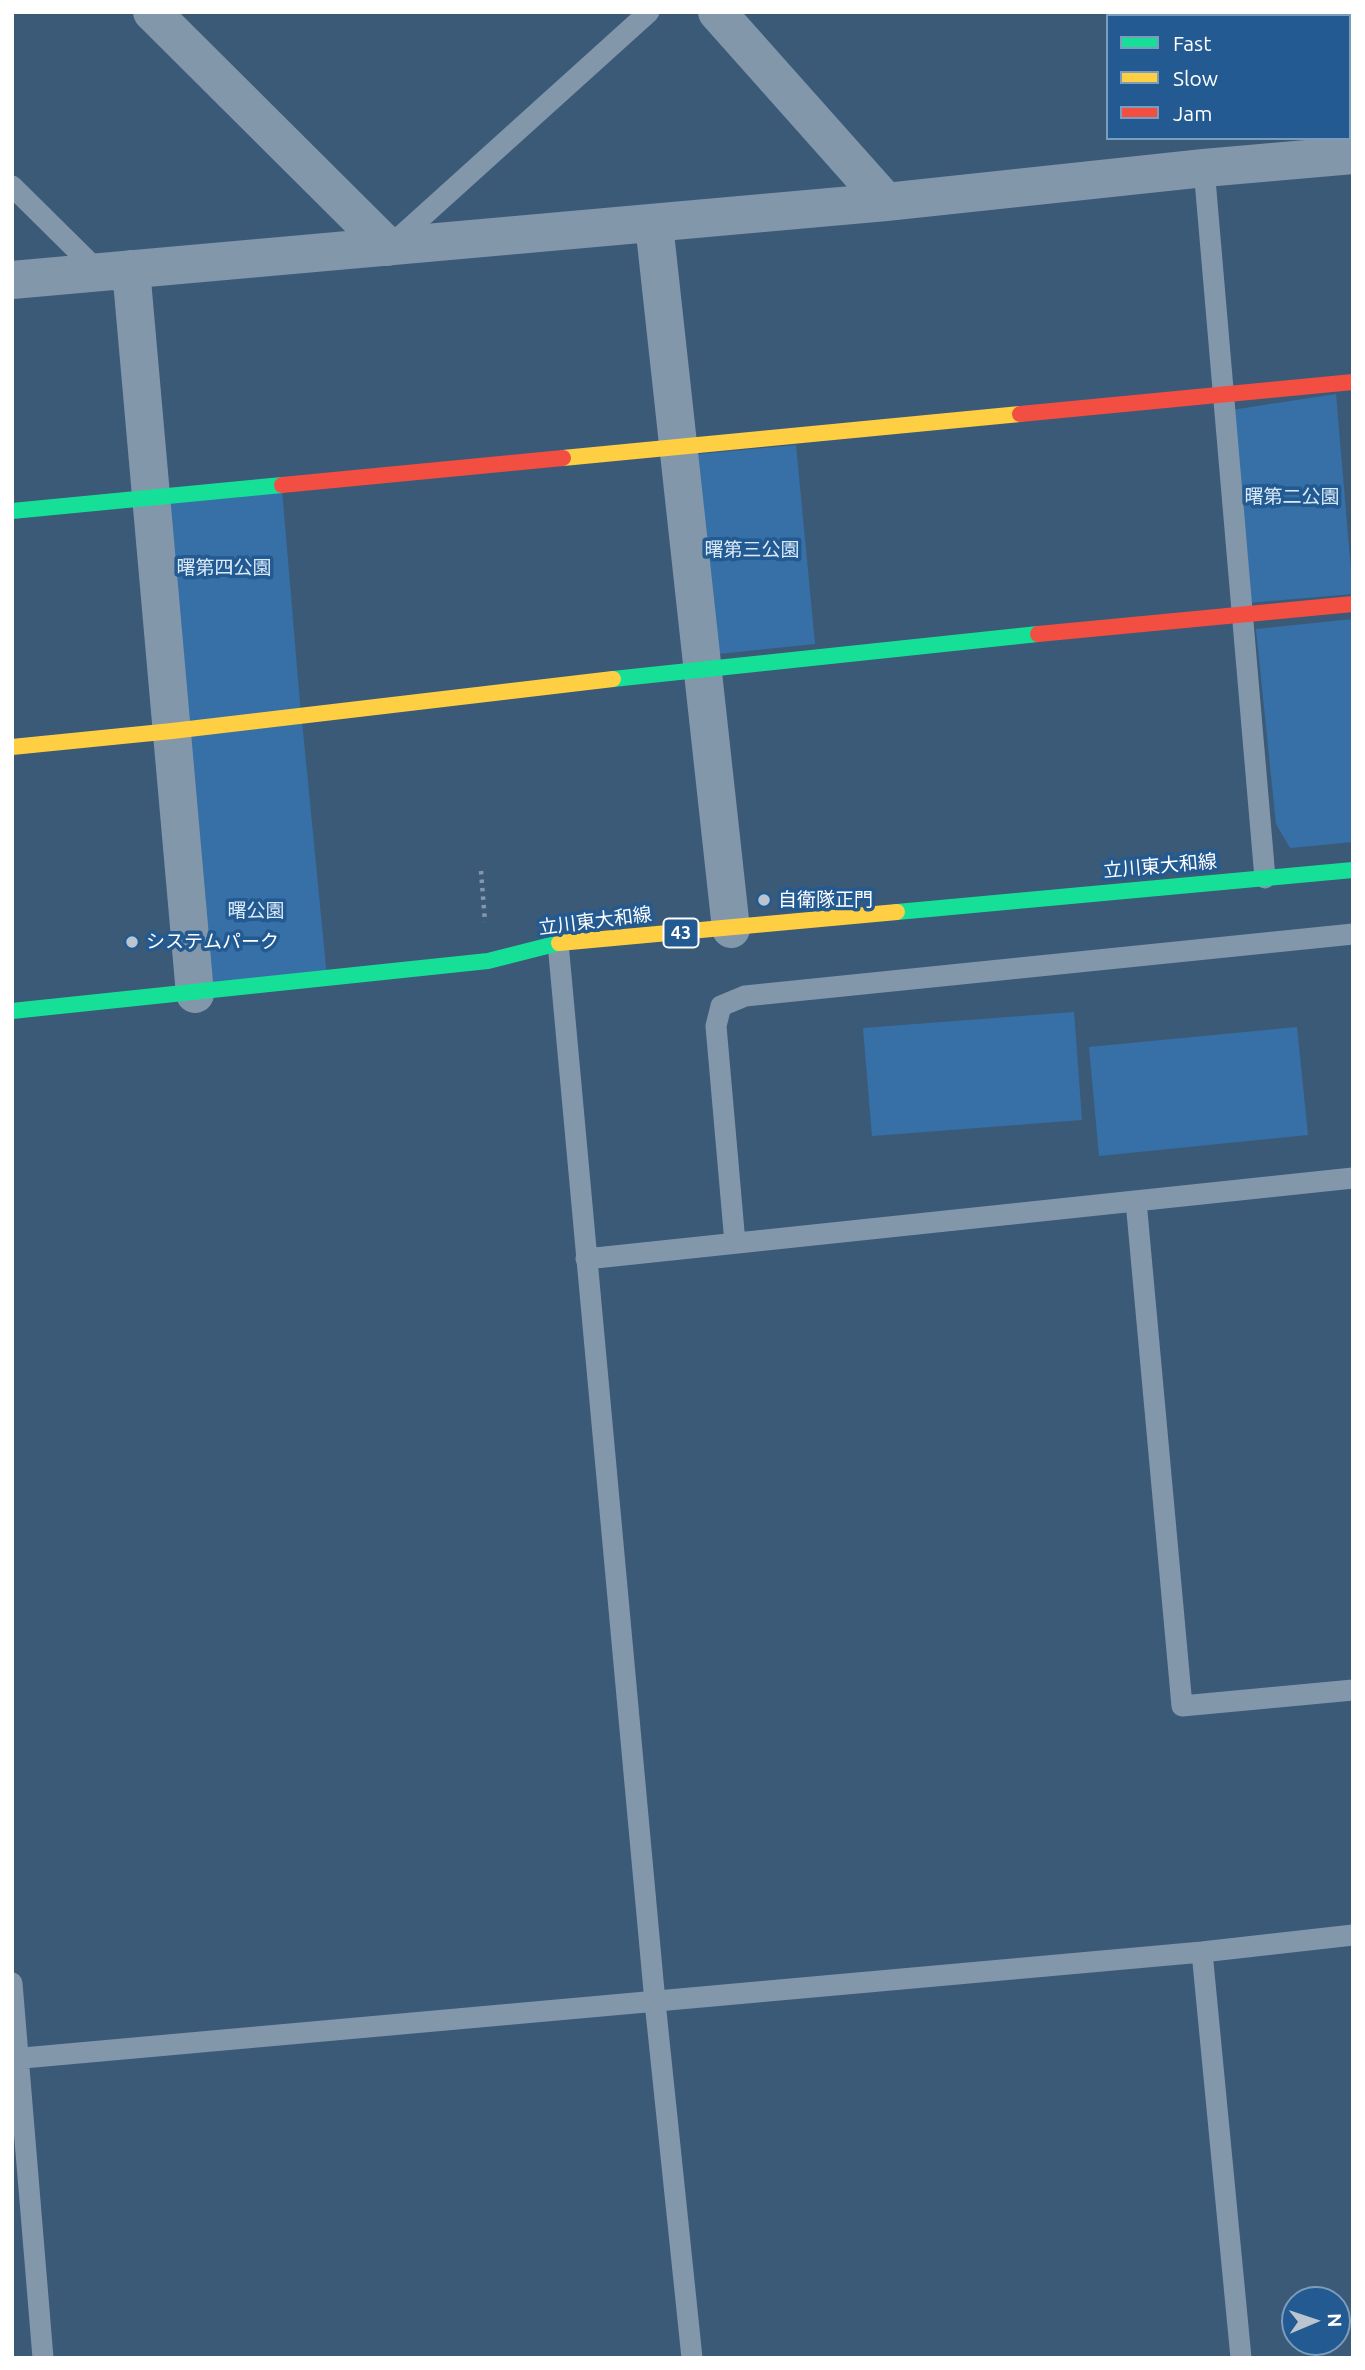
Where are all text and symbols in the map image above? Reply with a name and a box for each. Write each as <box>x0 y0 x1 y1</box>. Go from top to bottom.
legend <box>1106 14 1351 140</box>
text: Fast <box>1173 31 1211 55</box>
text: Slow <box>1173 66 1218 90</box>
text: Jam <box>1173 101 1212 125</box>
park label: 曙第二公園 <box>1245 486 1339 508</box>
park label: 曙第三公園 <box>705 539 799 561</box>
park label: 曙第四公園 <box>177 557 271 579</box>
street label: 立川東大和線 <box>1102 850 1218 882</box>
place label: 自衛隊正門 <box>778 889 873 911</box>
marker: 自衛隊正門 <box>756 892 772 908</box>
park label: 曙公園 <box>228 900 284 922</box>
street label: 立川東大和線 <box>537 903 653 939</box>
road number: 43 <box>664 918 698 948</box>
place label: システムパーク <box>146 931 279 953</box>
marker: システムパーク <box>124 934 140 950</box>
north arrow <box>1281 2286 1351 2356</box>
text: N <box>1324 2313 1346 2328</box>

